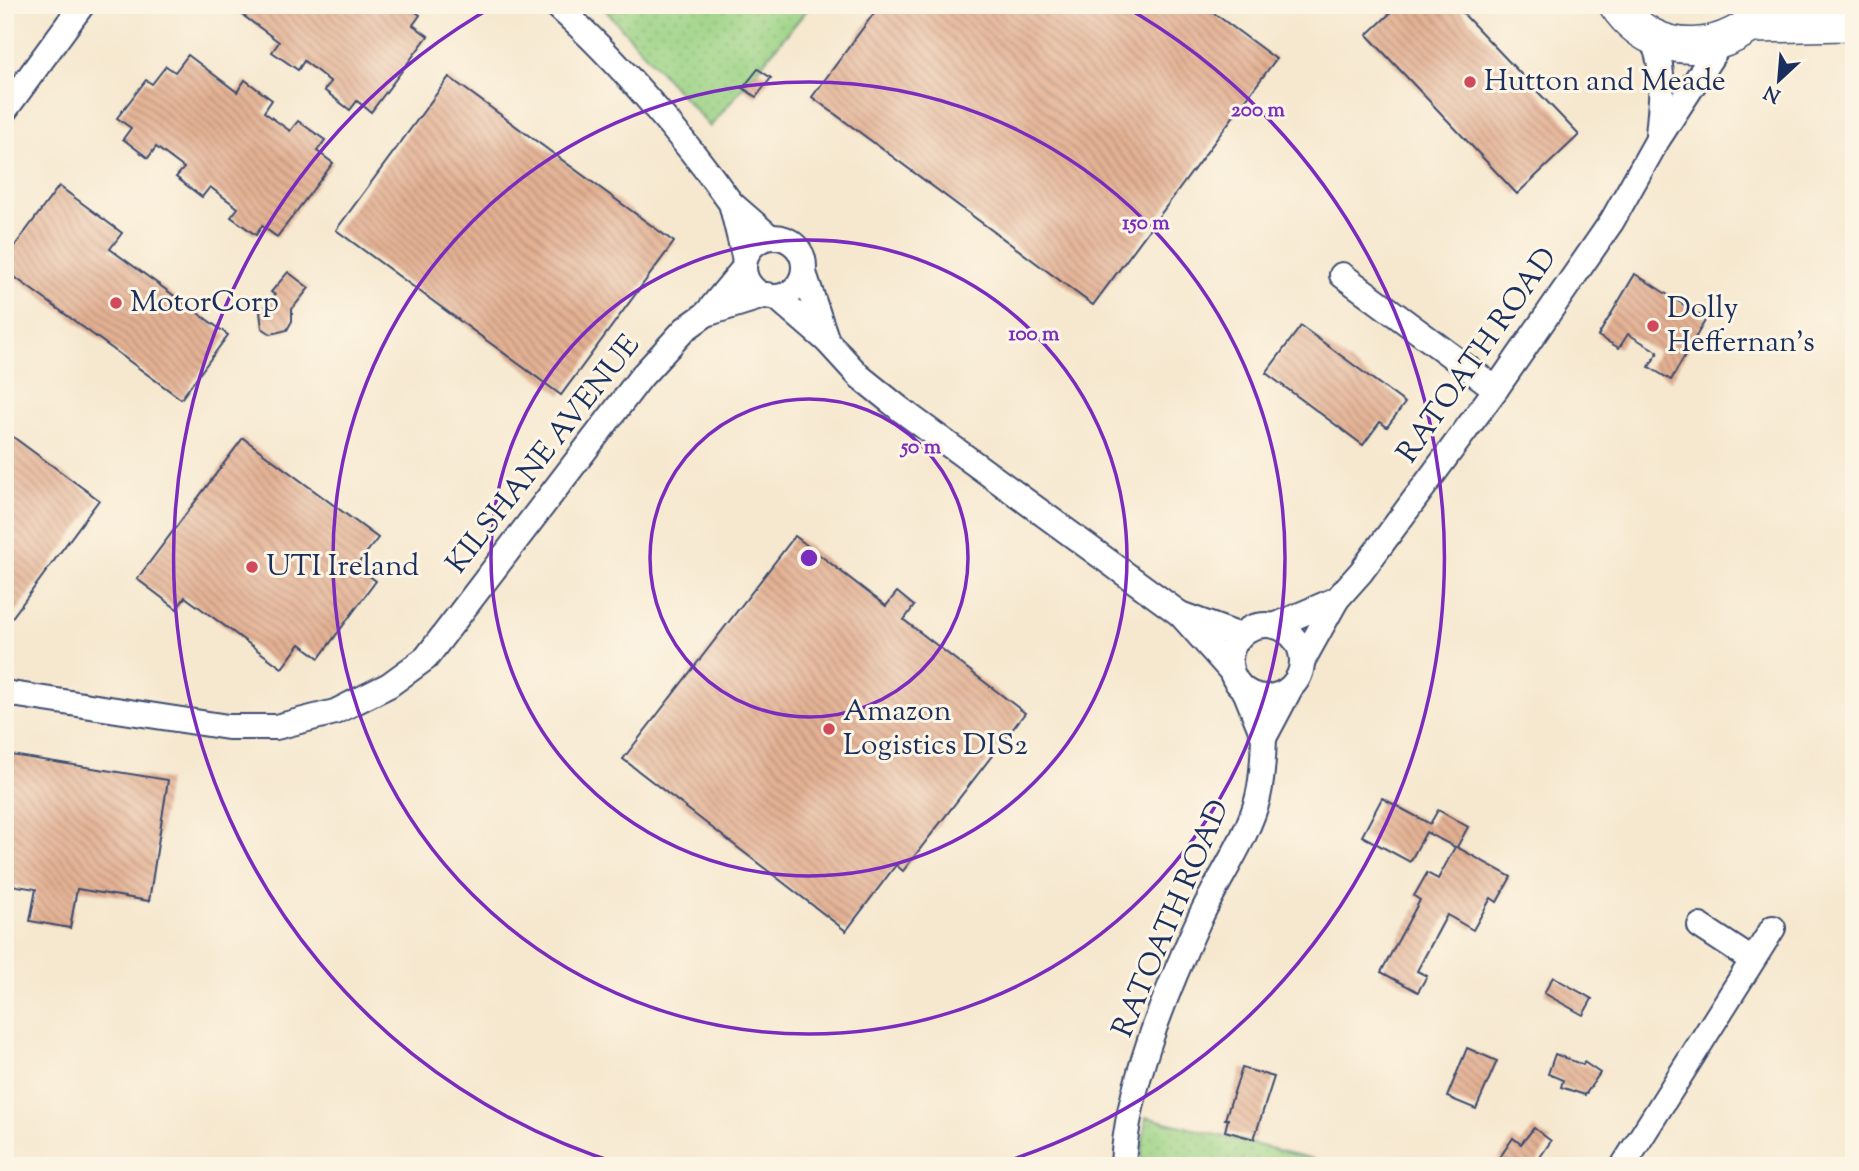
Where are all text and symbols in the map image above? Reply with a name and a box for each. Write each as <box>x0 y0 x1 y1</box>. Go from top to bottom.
north arrow <box>1744 46 1814 116</box>
place label: Hutton and Meade <box>1484 61 1726 104</box>
marker: Hutton and Meade <box>1462 74 1478 90</box>
text: N <box>1760 78 1785 108</box>
text: 200 m <box>1231 96 1286 126</box>
text: 150 m <box>1122 209 1170 239</box>
street label: RATOATH ROAD <box>1387 240 1569 472</box>
place label: MotorCorp <box>130 282 279 325</box>
place label: Dolly Heffernan's <box>1667 288 1815 365</box>
marker: MotorCorp <box>108 295 124 311</box>
marker: Dolly Heffernan's <box>1645 318 1661 334</box>
text: 100 m <box>1009 320 1060 350</box>
street label: KILSHANE AVENUE <box>437 326 651 584</box>
text: 50 m <box>899 433 942 463</box>
place label: UTI Ireland <box>266 546 419 589</box>
centre of rings <box>797 546 821 570</box>
marker: UTI Ireland <box>244 559 260 575</box>
place label: Amazon Logistics DIS2 <box>843 691 1028 768</box>
marker: Amazon Logistics DIS2 <box>821 721 837 737</box>
street label: RATOATH ROAD <box>1103 794 1241 1044</box>

